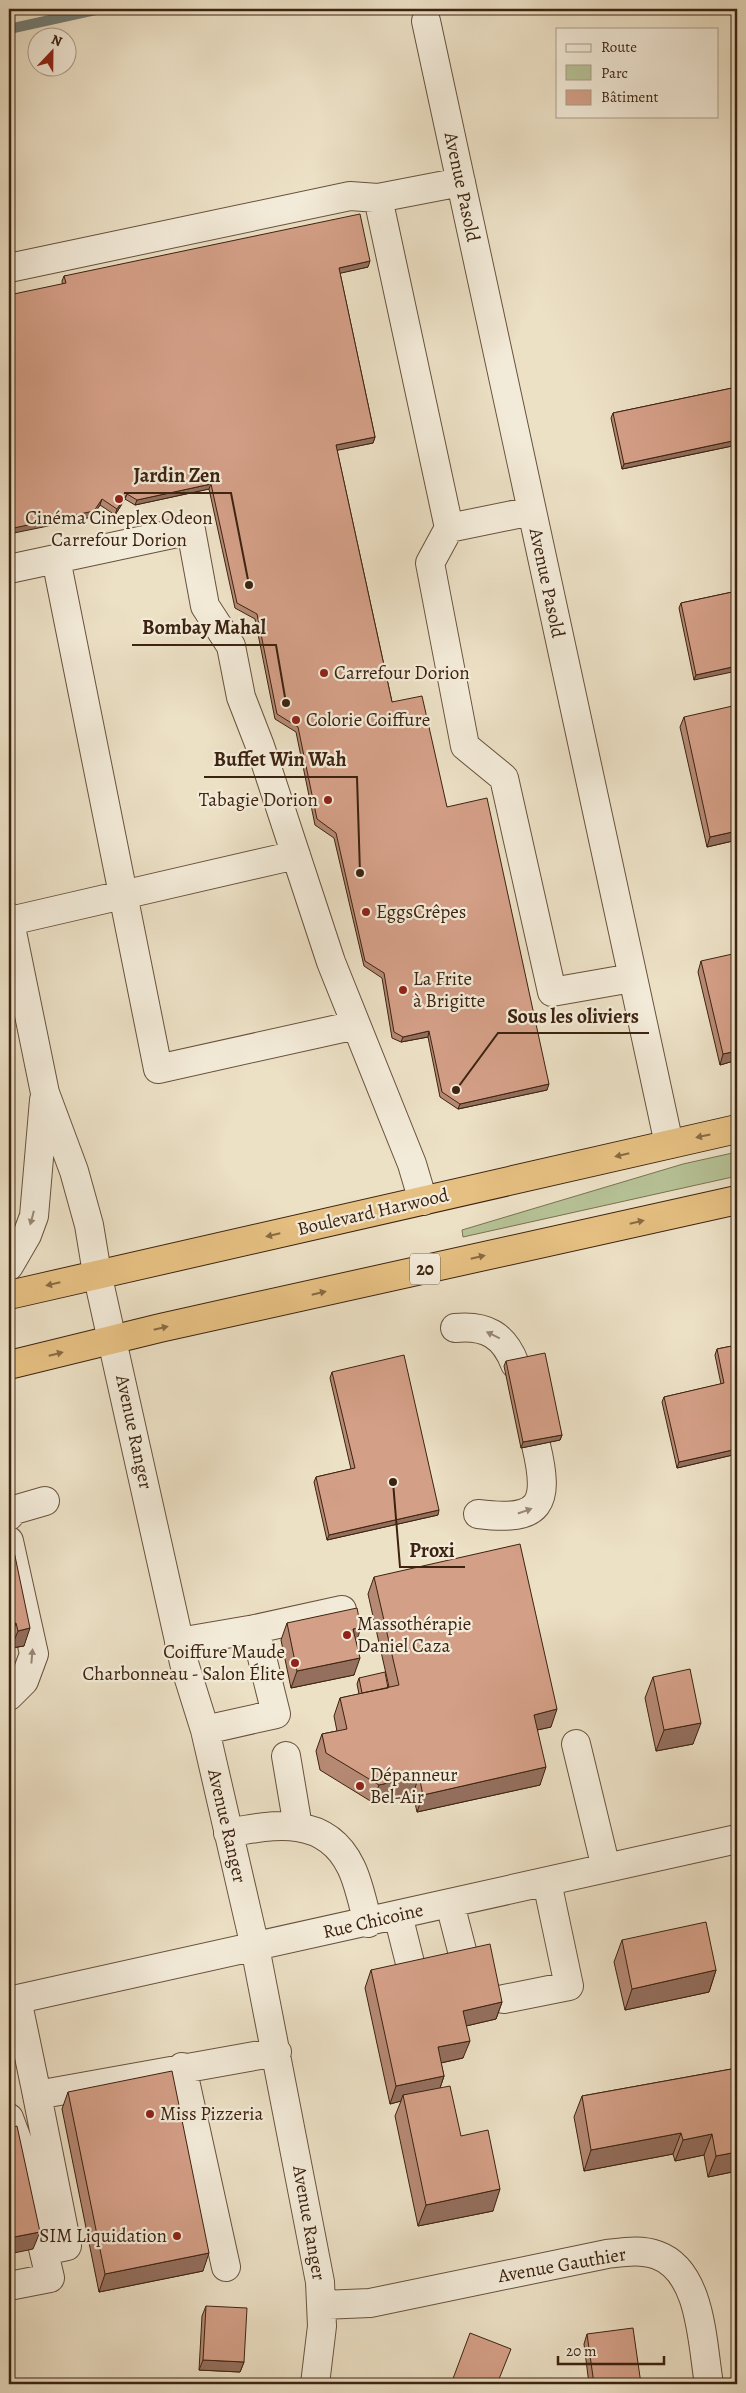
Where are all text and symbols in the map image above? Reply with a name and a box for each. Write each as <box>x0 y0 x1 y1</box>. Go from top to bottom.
north arrow <box>28 28 78 78</box>
legend <box>556 28 718 118</box>
text: N <box>48 30 65 51</box>
text: Route <box>601 37 637 57</box>
text: Parc <box>601 63 628 83</box>
text: Bâtiment <box>601 87 659 107</box>
street label: Avenue Pasold <box>438 129 486 245</box>
callout: Jardin Zen <box>124 458 231 493</box>
text: Jardin Zen <box>133 462 221 489</box>
marker: Cinéma Cineplex Odeon Carrefour Dorion <box>113 493 125 505</box>
place label: Cinéma Cineplex Odeon Carrefour Dorion <box>25 505 213 553</box>
street label: Avenue Pasold <box>523 525 571 641</box>
callout: Bombay Mahal <box>132 610 276 645</box>
text: Bombay Mahal <box>142 614 267 641</box>
place label: Carrefour Dorion <box>334 660 470 686</box>
marker: Carrefour Dorion <box>318 667 330 679</box>
place label: Colorie Coiffure <box>306 707 430 733</box>
marker: Colorie Coiffure <box>290 714 302 726</box>
callout: Buffet Win Wah <box>204 742 357 777</box>
text: Buffet Win Wah <box>213 746 347 773</box>
place label: Tabagie Dorion <box>199 787 318 813</box>
marker: Tabagie Dorion <box>322 794 334 806</box>
place label: EggsCrêpes <box>376 899 466 925</box>
marker: EggsCrêpes <box>360 906 372 918</box>
place label: La Frite à Brigitte <box>413 966 485 1014</box>
marker: La Frite à Brigitte <box>397 984 409 996</box>
callout: Sous les oliviers <box>498 998 649 1033</box>
text: Sous les oliviers <box>507 1003 639 1030</box>
one-way arrow <box>696 1132 711 1140</box>
one-way arrow <box>614 1151 629 1159</box>
street label: Boulevard Harwood <box>295 1182 452 1242</box>
one-way arrow <box>28 1210 36 1225</box>
one-way arrow <box>629 1218 644 1226</box>
one-way arrow <box>265 1231 280 1239</box>
one-way arrow <box>471 1253 487 1261</box>
road number: 20 <box>410 1254 440 1285</box>
one-way arrow <box>45 1280 60 1288</box>
one-way arrow <box>312 1289 327 1297</box>
one-way arrow <box>153 1324 168 1332</box>
one-way arrow <box>485 1330 500 1339</box>
one-way arrow <box>49 1349 64 1357</box>
street label: Avenue Ranger <box>109 1372 159 1492</box>
one-way arrow <box>518 1507 533 1515</box>
callout: Proxi <box>400 1532 465 1567</box>
text: Proxi <box>409 1537 455 1564</box>
place label: Massothérapie Daniel Caza <box>357 1611 471 1659</box>
marker: Massothérapie Daniel Caza <box>341 1629 353 1641</box>
place label: Coiffure Maude Charbonneau - Salon Élite <box>82 1639 285 1687</box>
one-way arrow <box>29 1648 37 1664</box>
marker: Coiffure Maude Charbonneau - Salon Élite <box>289 1657 301 1669</box>
place label: Dépanneur Bel-Air <box>370 1762 458 1810</box>
street label: Avenue Ranger <box>201 1766 253 1886</box>
marker: Dépanneur Bel-Air <box>354 1780 366 1792</box>
street label: Rue Chicoine <box>320 1897 426 1945</box>
place label: Miss Pizzeria <box>160 2101 264 2127</box>
marker: Miss Pizzeria <box>144 2108 156 2120</box>
street label: Avenue Ranger <box>286 2163 332 2282</box>
place label: SIM Liquidation <box>39 2223 167 2249</box>
marker: SIM Liquidation <box>171 2230 183 2242</box>
street label: Avenue Gauthier <box>495 2241 628 2289</box>
scale bar <box>558 2333 665 2365</box>
text: 20 m <box>566 2341 597 2361</box>

